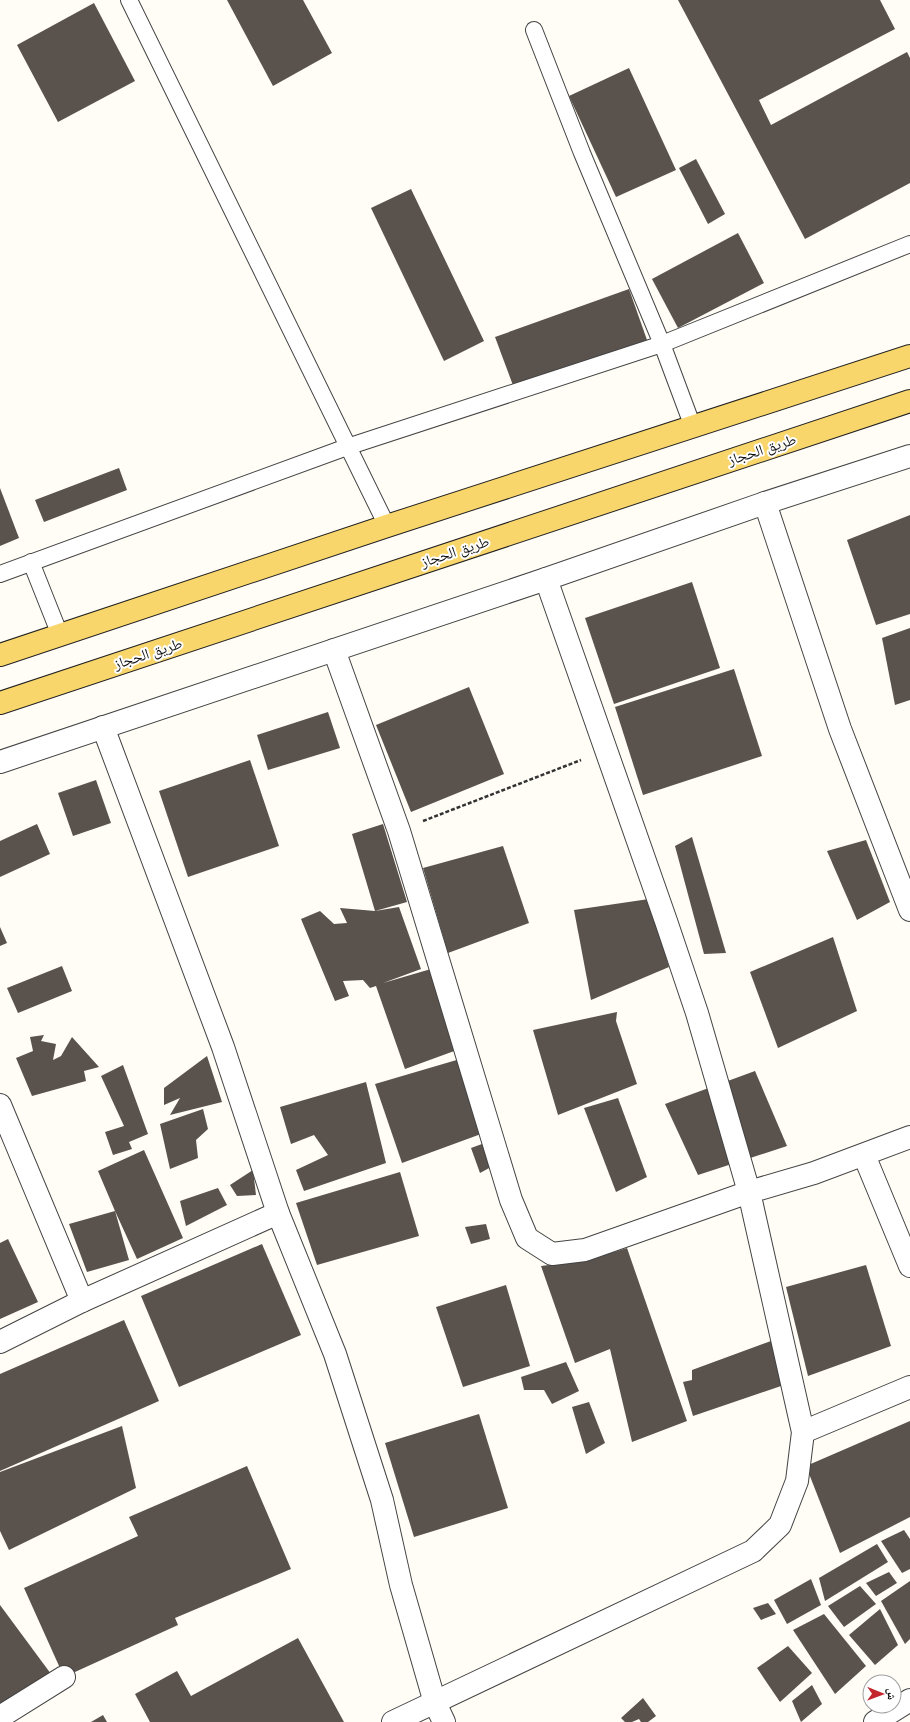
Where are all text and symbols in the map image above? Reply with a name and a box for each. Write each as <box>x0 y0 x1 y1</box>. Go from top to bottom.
street label: طريق الحجاز <box>724 428 799 472</box>
street label: طريق الحجاز <box>417 530 492 574</box>
street label: طريق الحجاز <box>110 632 185 676</box>
north arrow <box>862 1674 902 1714</box>
text: ش <box>883 1688 900 1700</box>

